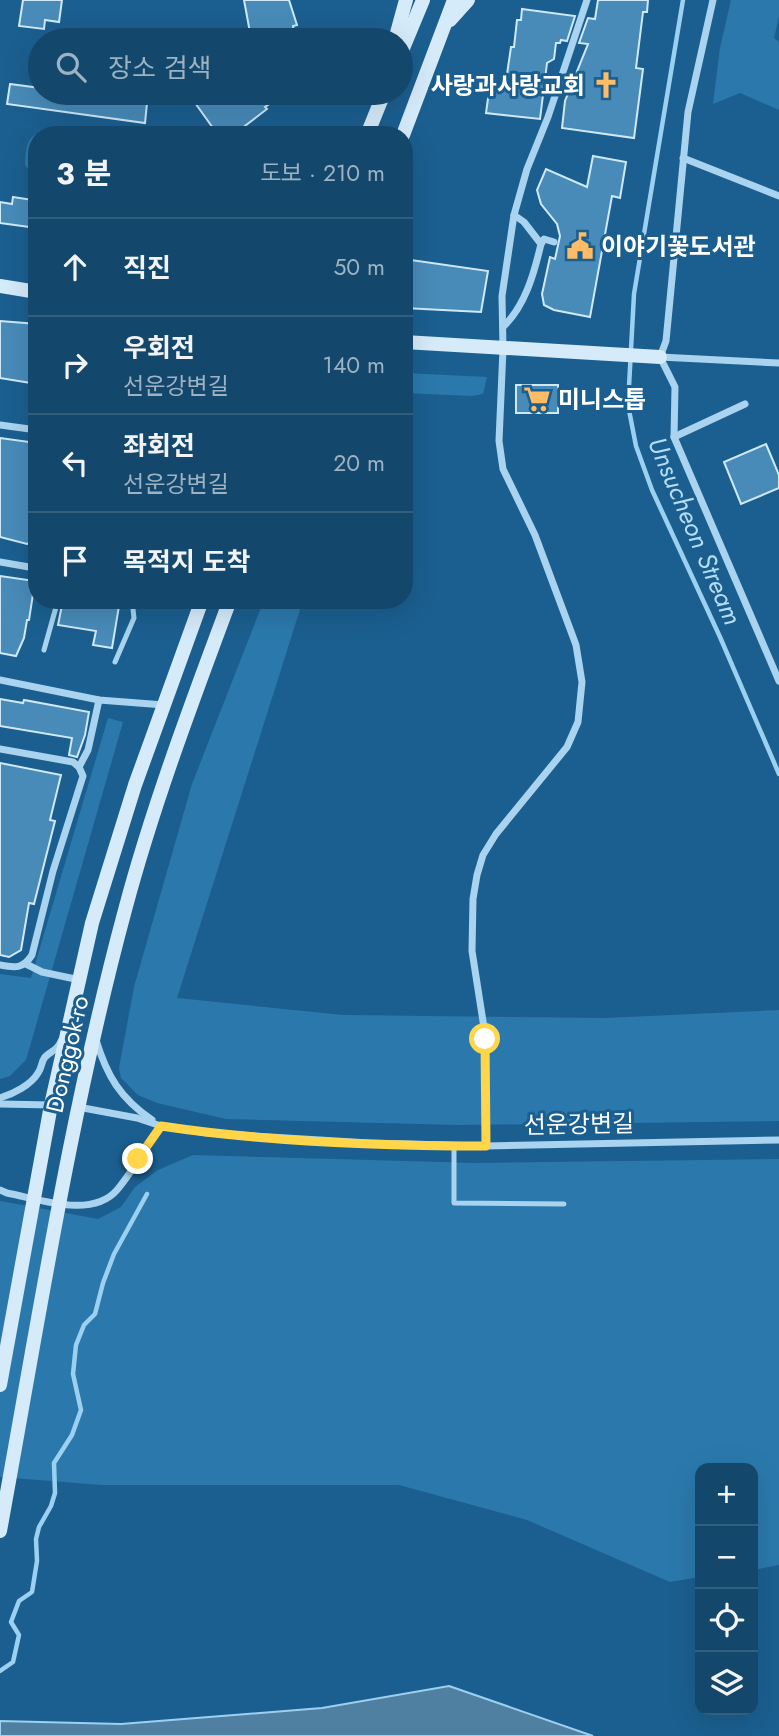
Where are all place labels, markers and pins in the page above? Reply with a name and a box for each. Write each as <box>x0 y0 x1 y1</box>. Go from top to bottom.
place label: 사랑과사랑교회 <box>430 68 585 103</box>
church icon: 사랑과사랑교회 <box>591 70 621 100</box>
place label: 이야기꽃도서관 <box>601 229 756 264</box>
public building icon: 이야기꽃도서관 <box>565 231 595 261</box>
place label: 미니스톱 <box>558 382 646 417</box>
supermarket icon: 미니스톱 <box>522 384 552 414</box>

